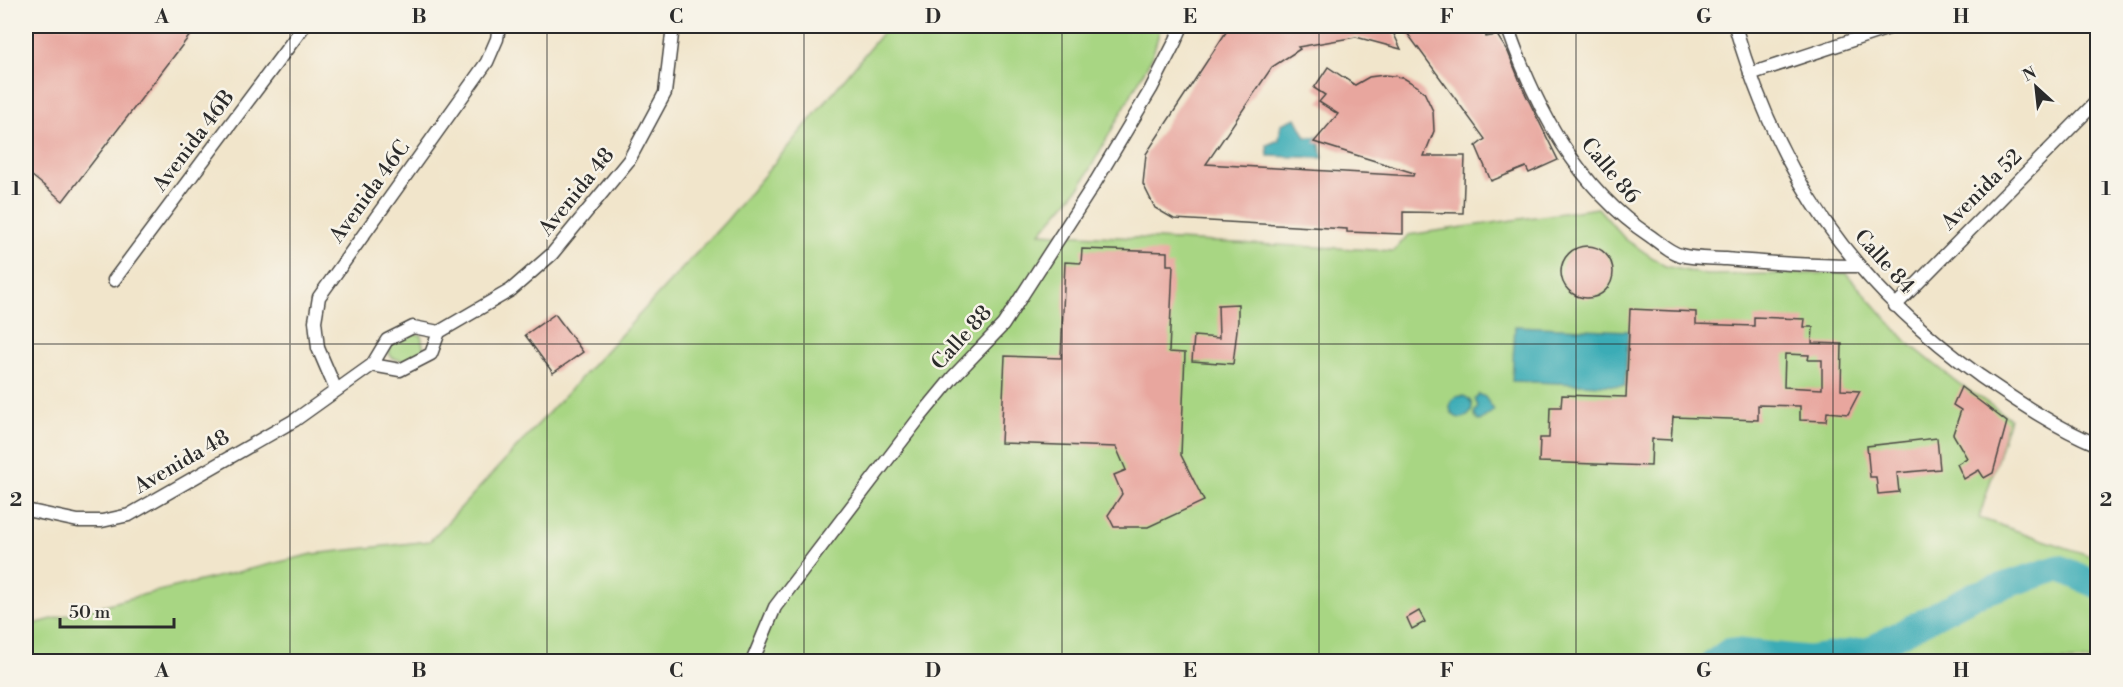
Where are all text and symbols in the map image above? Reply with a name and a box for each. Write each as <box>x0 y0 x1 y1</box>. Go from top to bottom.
text: A <box>154 5 170 30</box>
text: B <box>411 5 427 30</box>
text: C <box>669 5 683 30</box>
text: D <box>925 5 941 30</box>
text: E <box>1183 5 1197 30</box>
text: F <box>1440 5 1454 30</box>
text: G <box>1696 5 1712 30</box>
text: H <box>1953 5 1970 30</box>
north arrow <box>2006 57 2066 117</box>
text: N <box>2019 63 2040 86</box>
street label: Avenida 46B <box>147 85 241 198</box>
street label: Calle 86 <box>1575 133 1645 209</box>
street label: Avenida 46C <box>324 136 416 249</box>
street label: Avenida 48 <box>533 143 620 242</box>
street label: Avenida 52 <box>1935 144 2028 237</box>
text: 1 <box>11 177 21 202</box>
text: 1 <box>2101 177 2111 202</box>
street label: Calle 84 <box>1848 224 1920 300</box>
street label: Calle 88 <box>926 300 998 376</box>
street label: Avenida 48 <box>129 424 234 500</box>
text: 2 <box>10 488 22 513</box>
text: 2 <box>2100 488 2112 513</box>
scale bar <box>60 591 174 629</box>
text: 50 m <box>69 601 111 624</box>
text: A <box>154 659 170 684</box>
text: B <box>411 659 427 684</box>
text: C <box>669 659 683 684</box>
text: D <box>925 659 941 684</box>
text: E <box>1183 659 1197 684</box>
text: F <box>1440 659 1454 684</box>
text: G <box>1696 659 1712 684</box>
text: H <box>1953 659 1970 684</box>

